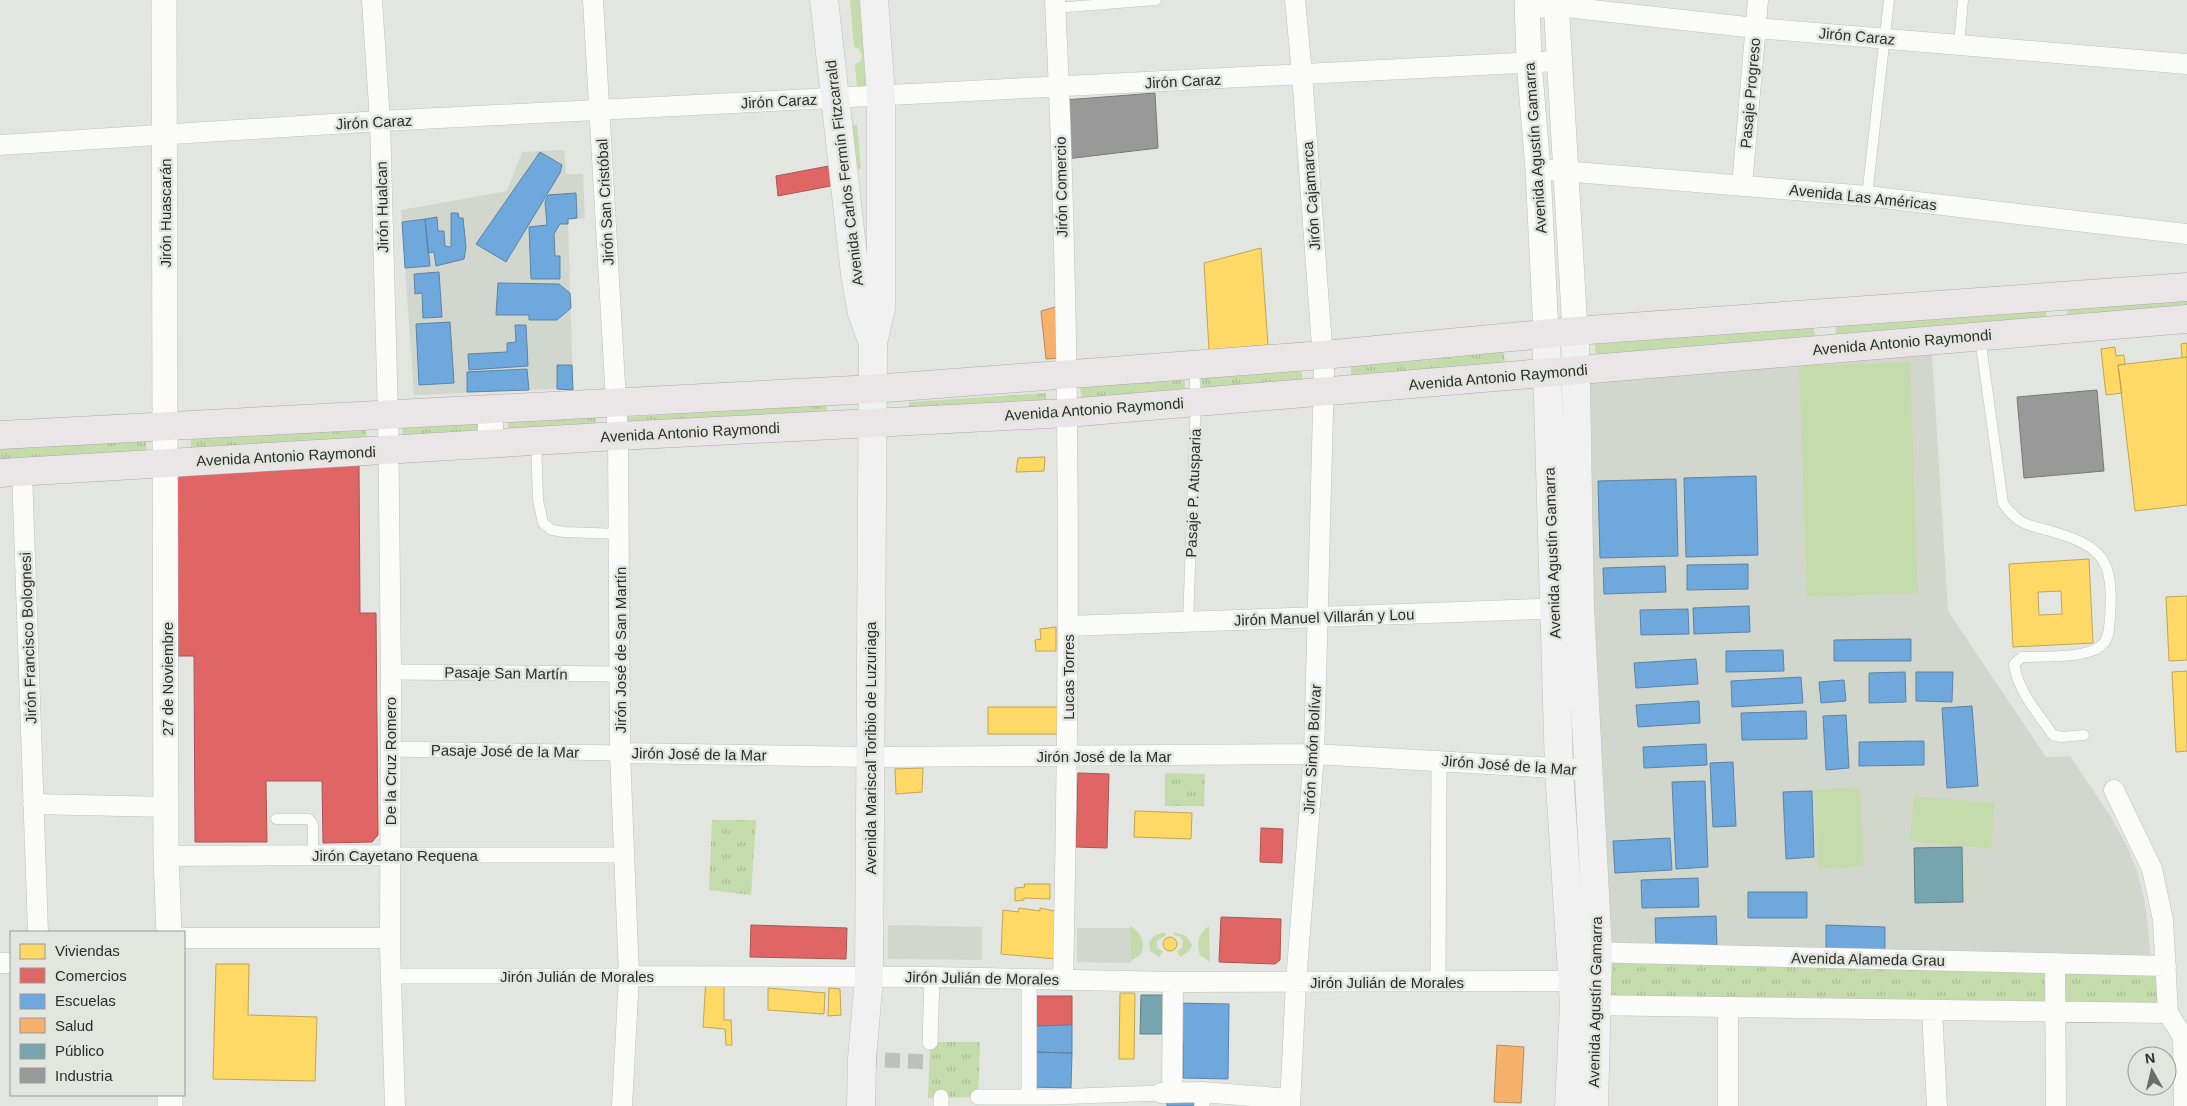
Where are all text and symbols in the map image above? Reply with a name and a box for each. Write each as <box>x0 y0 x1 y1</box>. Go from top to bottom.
street label: Jirón Caraz <box>1818 24 1896 48</box>
street label: Pasaje Progreso <box>1737 37 1763 149</box>
street label: Avenida Carlos Fermín Fitzcarrald <box>822 59 866 287</box>
street label: Avenida Agustín Gamarra <box>1520 61 1549 234</box>
street label: Jirón Caraz <box>1144 71 1222 91</box>
street label: Jirón Caraz <box>740 91 818 111</box>
street label: Jirón Caraz <box>335 112 413 132</box>
street label: Jirón Comercio <box>1052 136 1070 238</box>
street label: Jirón San Cristóbal <box>593 138 617 266</box>
street label: Jirón Cajamarca <box>1299 140 1323 251</box>
street label: Jirón Huascarán <box>157 158 174 268</box>
street label: Jirón Hualcan <box>373 161 391 253</box>
street label: Avenida Las Américas <box>1788 181 1938 213</box>
street label: Avenida Antonio Raymondi <box>1812 326 1992 358</box>
street label: Avenida Antonio Raymondi <box>1408 361 1588 393</box>
street label: Avenida Antonio Raymondi <box>1004 394 1184 424</box>
street label: Avenida Antonio Raymondi <box>600 419 780 445</box>
street label: Pasaje P. Atusparia <box>1182 428 1204 558</box>
street label: Avenida Antonio Raymondi <box>196 443 376 469</box>
street label: Avenida Agustín Gamarra <box>1540 466 1563 639</box>
street label: Jirón Francisco Bolognesi <box>17 552 39 724</box>
street label: Jirón José de San Martín <box>612 567 629 733</box>
street label: Jirón Manuel Villarán y Lou <box>1233 605 1415 629</box>
street label: Avenida Mariscal Toribio de Luzuriaga <box>862 621 879 874</box>
street label: 27 de Noviembre <box>159 622 176 736</box>
street label: Lucas Torres <box>1060 634 1077 720</box>
street label: Pasaje San Martín <box>444 663 568 683</box>
street label: Jirón Simón Bolívar <box>1300 684 1324 814</box>
street label: De la Cruz Romero <box>382 697 399 825</box>
street label: Pasaje José de la Mar <box>431 741 579 761</box>
street label: Jirón José de la Mar <box>631 744 767 764</box>
street label: Jirón José de la Mar <box>1036 748 1172 765</box>
street label: Jirón José de la Mar <box>1441 752 1577 778</box>
street label: Jirón Cayetano Requena <box>312 847 479 864</box>
street label: Avenida Agustín Gamarra <box>1585 915 1605 1088</box>
legend <box>10 931 185 1096</box>
text: Viviendas <box>55 942 120 959</box>
street label: Avenida Alameda Grau <box>1791 949 1945 969</box>
text: Comercios <box>55 967 127 984</box>
street label: Jirón Julián de Morales <box>500 968 654 985</box>
street label: Jirón Julián de Morales <box>905 968 1059 988</box>
street label: Jirón Julián de Morales <box>1310 974 1464 991</box>
text: Escuelas <box>55 992 116 1009</box>
text: Salud <box>55 1017 93 1034</box>
text: Público <box>55 1042 104 1059</box>
north arrow <box>2127 1046 2177 1096</box>
text: N <box>2144 1049 2156 1067</box>
text: Industria <box>55 1067 113 1084</box>

